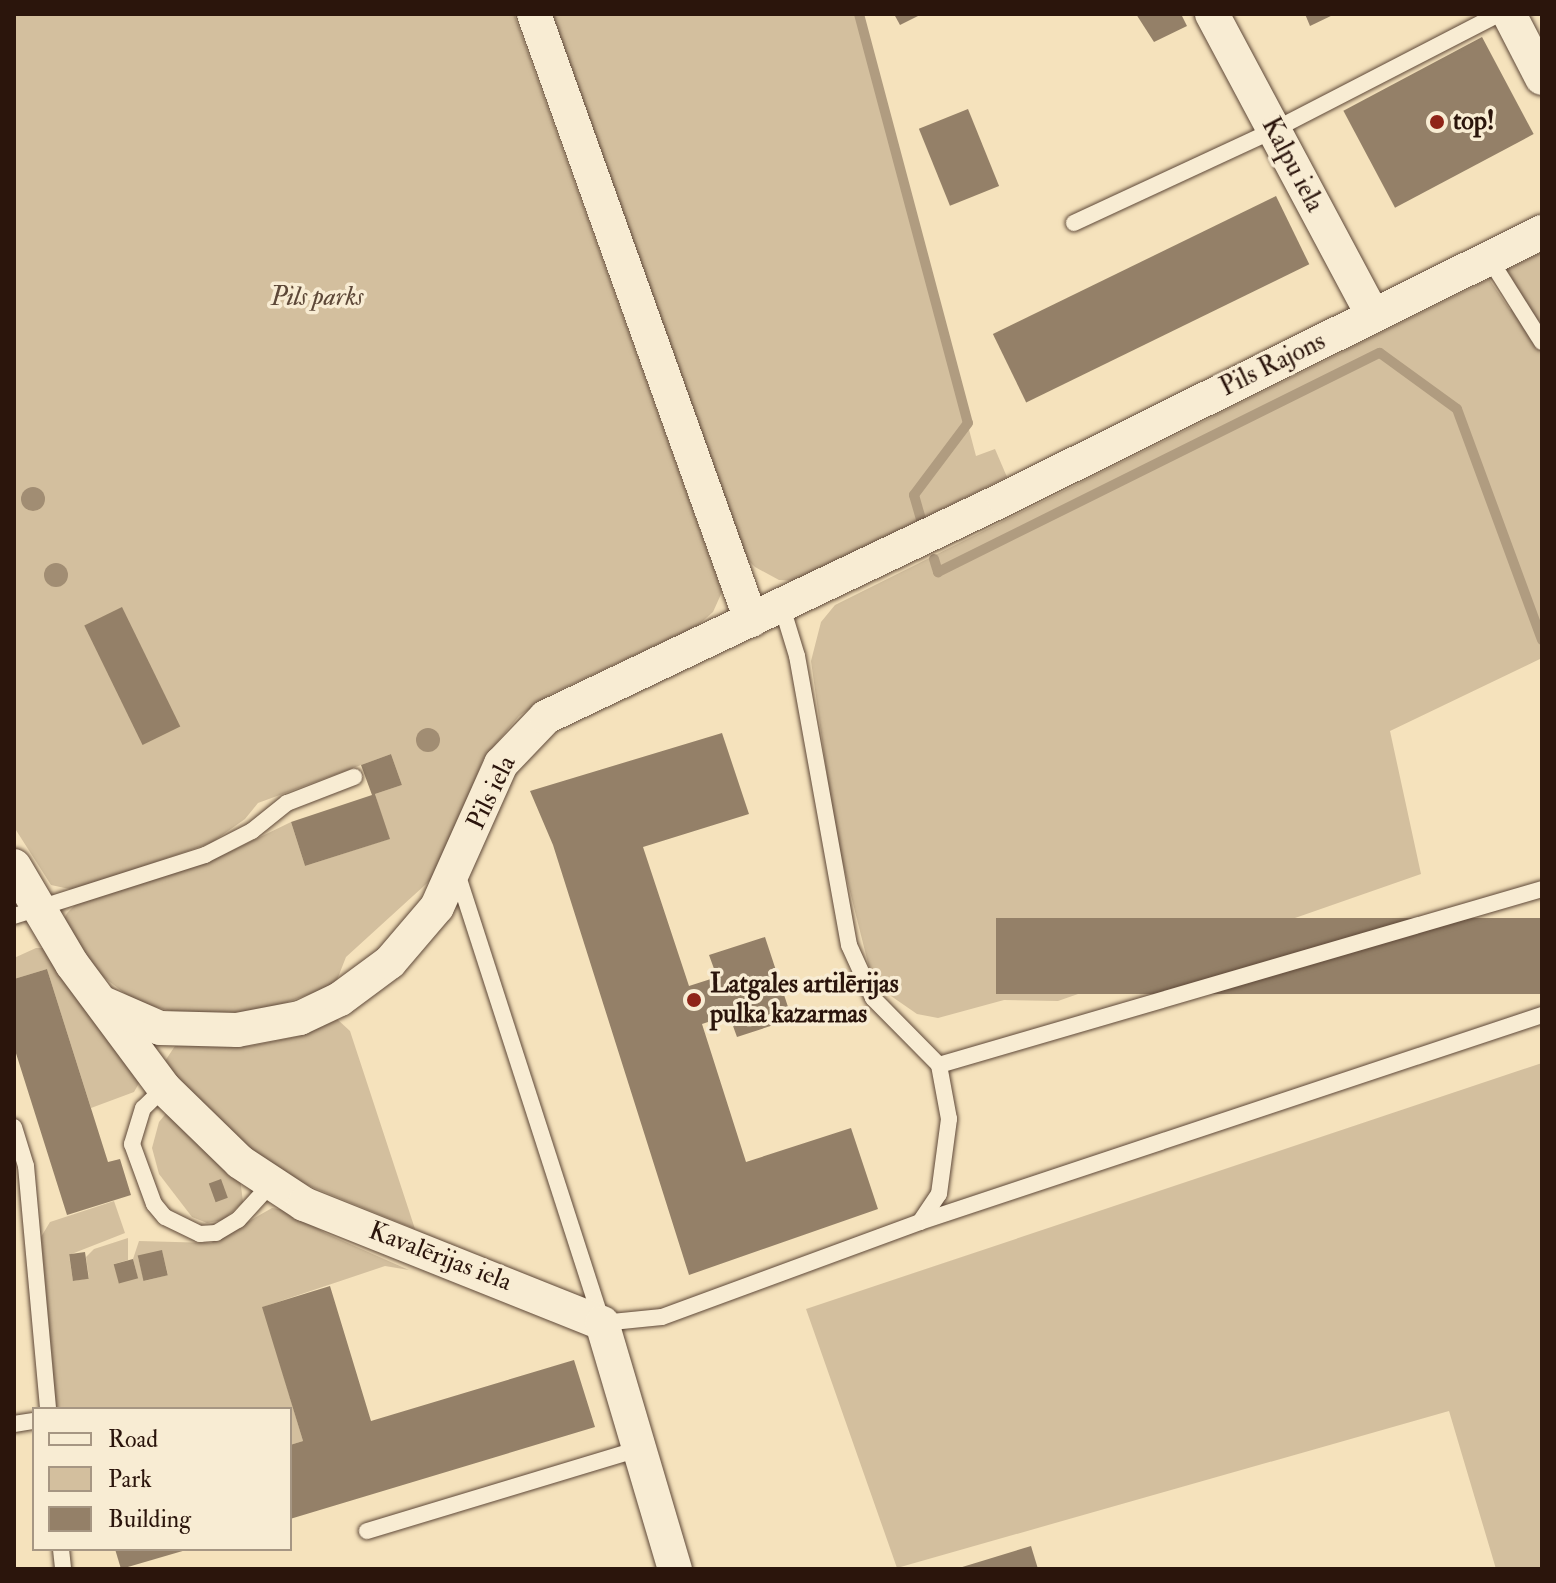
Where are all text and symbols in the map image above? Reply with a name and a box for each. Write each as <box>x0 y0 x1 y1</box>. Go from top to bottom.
place label: top! <box>1453 106 1494 138</box>
street label: Kalpu iela <box>1254 112 1330 218</box>
marker: top! <box>1428 113 1446 131</box>
park label: Pils parks <box>271 282 363 314</box>
street label: Pils Rajons <box>1215 326 1331 404</box>
street label: Pils iela <box>461 751 523 835</box>
place label: Latgales artilērijas pulka kazarmas <box>710 969 899 1030</box>
marker: Latgales artilērijas pulka kazarmas <box>685 991 703 1009</box>
street label: Kavalērijas iela <box>364 1216 516 1298</box>
legend <box>32 1407 292 1551</box>
text: Road <box>108 1424 158 1455</box>
text: Park <box>108 1464 152 1495</box>
text: Building <box>108 1504 191 1535</box>

